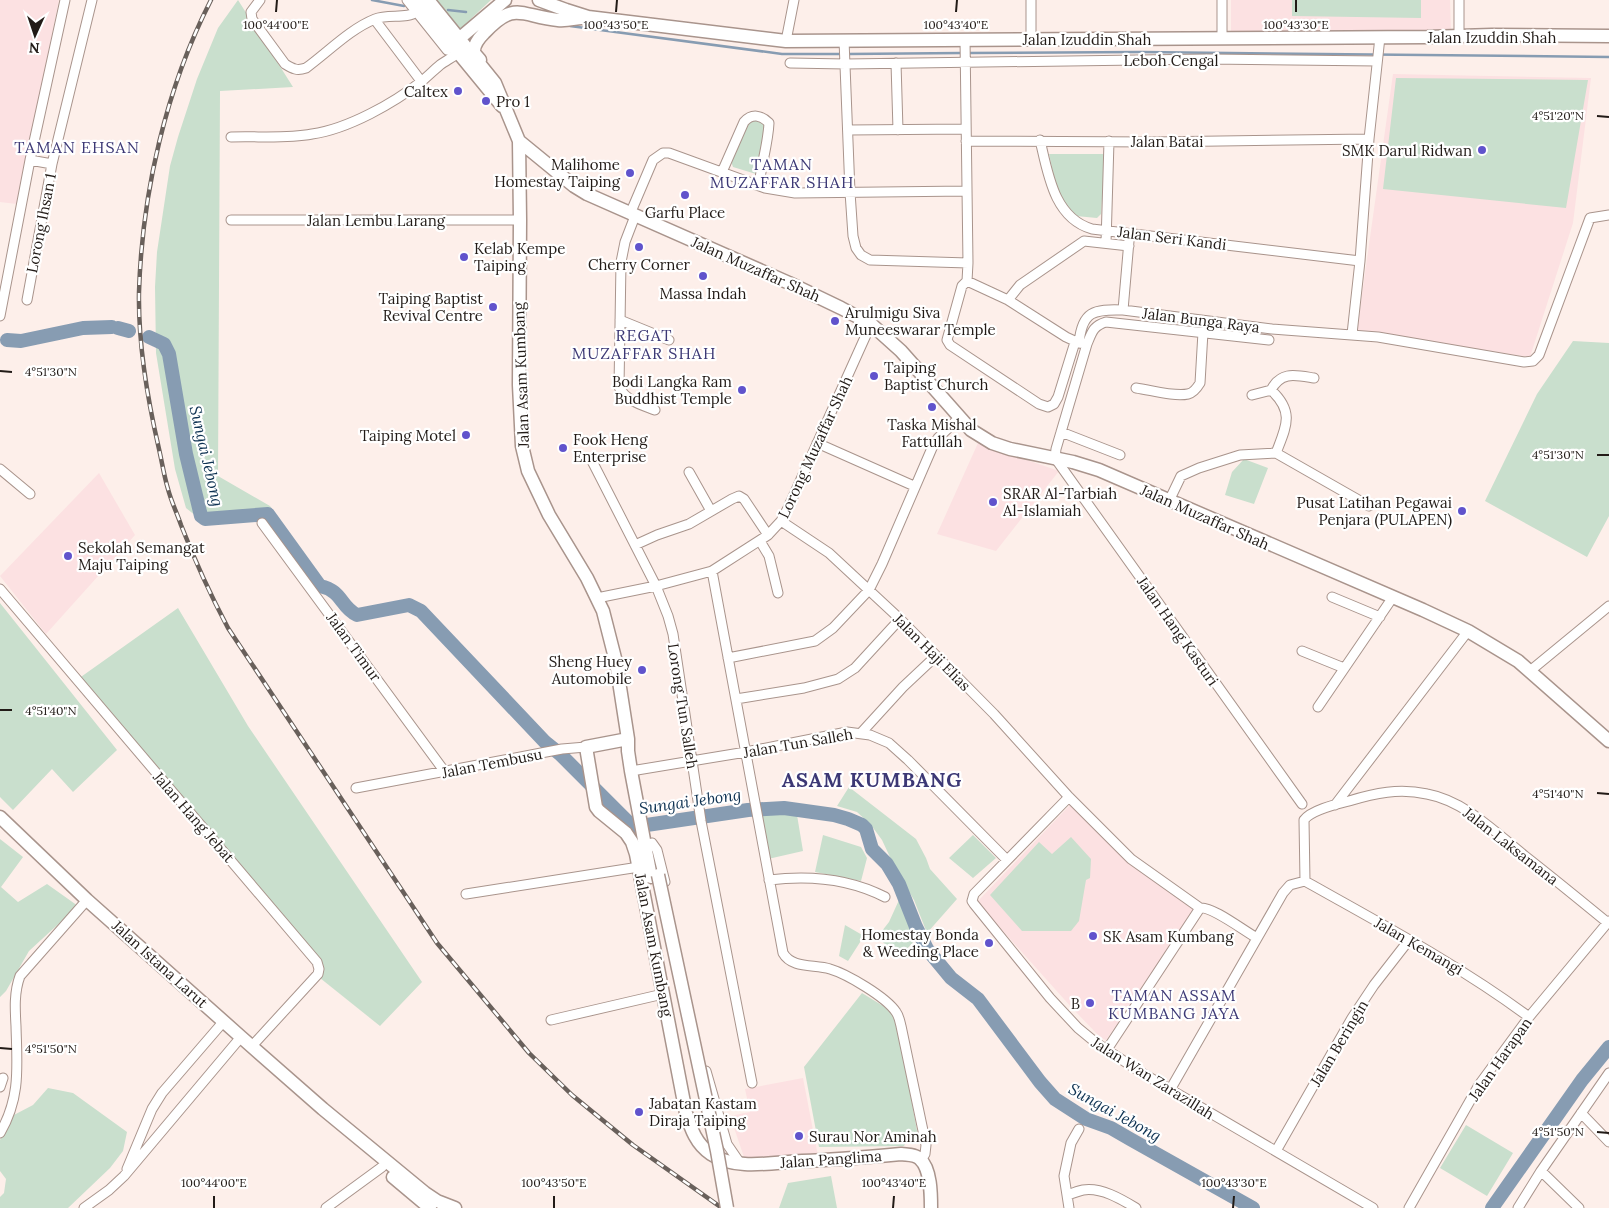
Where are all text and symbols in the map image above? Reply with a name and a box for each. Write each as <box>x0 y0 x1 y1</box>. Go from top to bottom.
north arrow <box>10 10 60 60</box>
text: 100°44'00"E <box>243 17 309 32</box>
text: 100°43'50"E <box>583 17 649 32</box>
text: 100°43'40"E <box>924 17 988 32</box>
text: 100°43'30"E <box>1263 17 1329 32</box>
street label: Jalan Izuddin Shah <box>1427 28 1556 47</box>
street label: Jalan Izuddin Shah <box>1022 30 1151 49</box>
text: N <box>28 39 40 57</box>
street label: Leboh Cengal <box>1123 51 1219 70</box>
place label: Caltex <box>404 82 448 101</box>
marker: Caltex <box>452 85 464 97</box>
place label: Pro 1 <box>496 92 530 111</box>
marker: Pro 1 <box>480 95 492 107</box>
text: 4°51'20"N <box>1532 108 1584 123</box>
street label: Jalan Batai <box>1130 132 1203 151</box>
district label: TAMAN EHSAN <box>14 137 140 157</box>
place label: SMK Darul Ridwan <box>1342 141 1472 160</box>
marker: SMK Darul Ridwan <box>1476 144 1488 156</box>
district label: TAMAN MUZAFFAR SHAH <box>710 154 854 192</box>
place label: Malihome Homestay Taiping <box>494 155 621 191</box>
marker: Malihome Homestay Taiping <box>624 167 636 179</box>
street label: Lorong Ihsan 1 <box>22 172 60 274</box>
marker: Garfu Place <box>679 189 691 201</box>
place label: Garfu Place <box>645 203 725 222</box>
street label: Jalan Lembu Larang <box>306 211 446 230</box>
street label: Jalan Seri Kandi <box>1115 222 1228 254</box>
street label: Jalan Muzaffar Shah <box>688 232 823 306</box>
place label: Kelab Kempe Taiping <box>474 239 565 275</box>
marker: Cherry Corner <box>633 241 645 253</box>
marker: Kelab Kempe Taiping <box>458 251 470 263</box>
place label: Cherry Corner <box>588 255 691 274</box>
marker: Massa Indah <box>697 270 709 282</box>
place label: Massa Indah <box>660 284 746 303</box>
place label: Taiping Baptist Revival Centre <box>378 289 483 325</box>
marker: Taiping Baptist Revival Centre <box>487 301 499 313</box>
street label: Jalan Asam Kumbang <box>509 301 533 449</box>
place label: Arulmigu Siva Muneeswarar Temple <box>844 303 996 339</box>
street label: Jalan Bunga Raya <box>1140 303 1261 337</box>
marker: Arulmigu Siva Muneeswarar Temple <box>829 315 841 327</box>
district label: REGAT MUZAFFAR SHAH <box>572 325 716 363</box>
place label: Taiping Baptist Church <box>884 358 989 394</box>
text: 4°51'30"N <box>25 364 77 379</box>
marker: Taiping Baptist Church <box>868 370 880 382</box>
place label: Bodi Langka Ram Buddhist Temple <box>612 372 732 408</box>
street label: Lorong Muzaffar Shah <box>774 373 856 521</box>
marker: Bodi Langka Ram Buddhist Temple <box>736 384 748 396</box>
marker: Taska Mishal Fattullah <box>926 401 938 413</box>
water label: Sungai Jebong <box>186 404 228 508</box>
place label: Taska Mishal Fattullah <box>887 415 977 451</box>
place label: Taiping Motel <box>360 426 456 445</box>
marker: Taiping Motel <box>460 429 472 441</box>
place label: Fook Heng Enterprise <box>573 430 648 466</box>
marker: Fook Heng Enterprise <box>557 442 569 454</box>
text: 4°51'30"N <box>1532 447 1584 462</box>
street label: Jalan Muzaffar Shah <box>1137 480 1272 554</box>
place label: SRAR Al-Tarbiah Al-Islamiah <box>1002 484 1117 520</box>
place label: Pusat Latihan Pegawai Penjara (PULAPEN) <box>1296 493 1452 530</box>
marker: SRAR Al-Tarbiah Al-Islamiah <box>987 496 999 508</box>
marker: Pusat Latihan Pegawai Penjara (PULAPEN) <box>1456 505 1468 517</box>
place label: Sekolah Semangat Maju Taiping <box>78 538 205 574</box>
marker: Sekolah Semangat Maju Taiping <box>62 550 74 562</box>
street label: Jalan Hang Kasturi <box>1133 572 1223 689</box>
street label: Jalan Timur <box>322 608 386 686</box>
street label: Jalan Haji Elias <box>889 609 975 695</box>
street label: Lorong Tun Salleh <box>664 642 702 770</box>
place label: Sheng Huey Automobile <box>549 652 632 688</box>
marker: Sheng Huey Automobile <box>636 664 648 676</box>
text: 4°51'40"N <box>25 703 77 718</box>
street label: Jalan Tun Salleh <box>741 724 854 762</box>
street label: Jalan Tembusu <box>439 744 544 782</box>
street label: Jalan Hang Jebat <box>149 767 239 867</box>
district label: ASAM KUMBANG <box>782 767 962 792</box>
water label: Sungai Jebong <box>638 784 742 818</box>
text: 4°51'40"N <box>1532 786 1584 801</box>
street label: Jalan Laksamana <box>1459 802 1563 889</box>
street label: Jalan Asam Kumbang <box>631 871 677 1019</box>
street label: Jalan Kemangi <box>1370 912 1467 979</box>
street label: Jalan Istana Larut <box>108 915 212 1012</box>
place label: Homestay Bonda & Weeding Place <box>861 925 979 961</box>
place label: SK Asam Kumbang <box>1103 927 1234 946</box>
marker: SK Asam Kumbang <box>1087 930 1099 942</box>
marker: Homestay Bonda & Weeding Place <box>983 937 995 949</box>
district label: TAMAN ASSAM KUMBANG JAYA <box>1108 985 1240 1023</box>
place label: B <box>1071 994 1080 1013</box>
street label: Jalan Beringin <box>1305 996 1372 1090</box>
marker: B <box>1084 997 1096 1009</box>
street label: Jalan Harapan <box>1464 1014 1536 1105</box>
street label: Jalan Wan Zarazillah <box>1087 1032 1218 1123</box>
text: 4°51'50"N <box>25 1041 77 1056</box>
water label: Sungai Jebong <box>1065 1078 1165 1146</box>
place label: Jabatan Kastam Diraja Taiping <box>648 1094 757 1130</box>
marker: Jabatan Kastam Diraja Taiping <box>633 1106 645 1118</box>
text: 4°51'50"N <box>1532 1124 1584 1139</box>
place label: Surau Nor Aminah <box>809 1127 937 1146</box>
marker: Surau Nor Aminah <box>793 1130 805 1142</box>
street label: Jalan Panglima <box>779 1146 883 1172</box>
text: 100°44'00"E <box>181 1175 247 1190</box>
text: 100°43'50"E <box>521 1175 587 1190</box>
text: 100°43'40"E <box>862 1175 926 1190</box>
text: 100°43'30"E <box>1201 1175 1267 1190</box>

